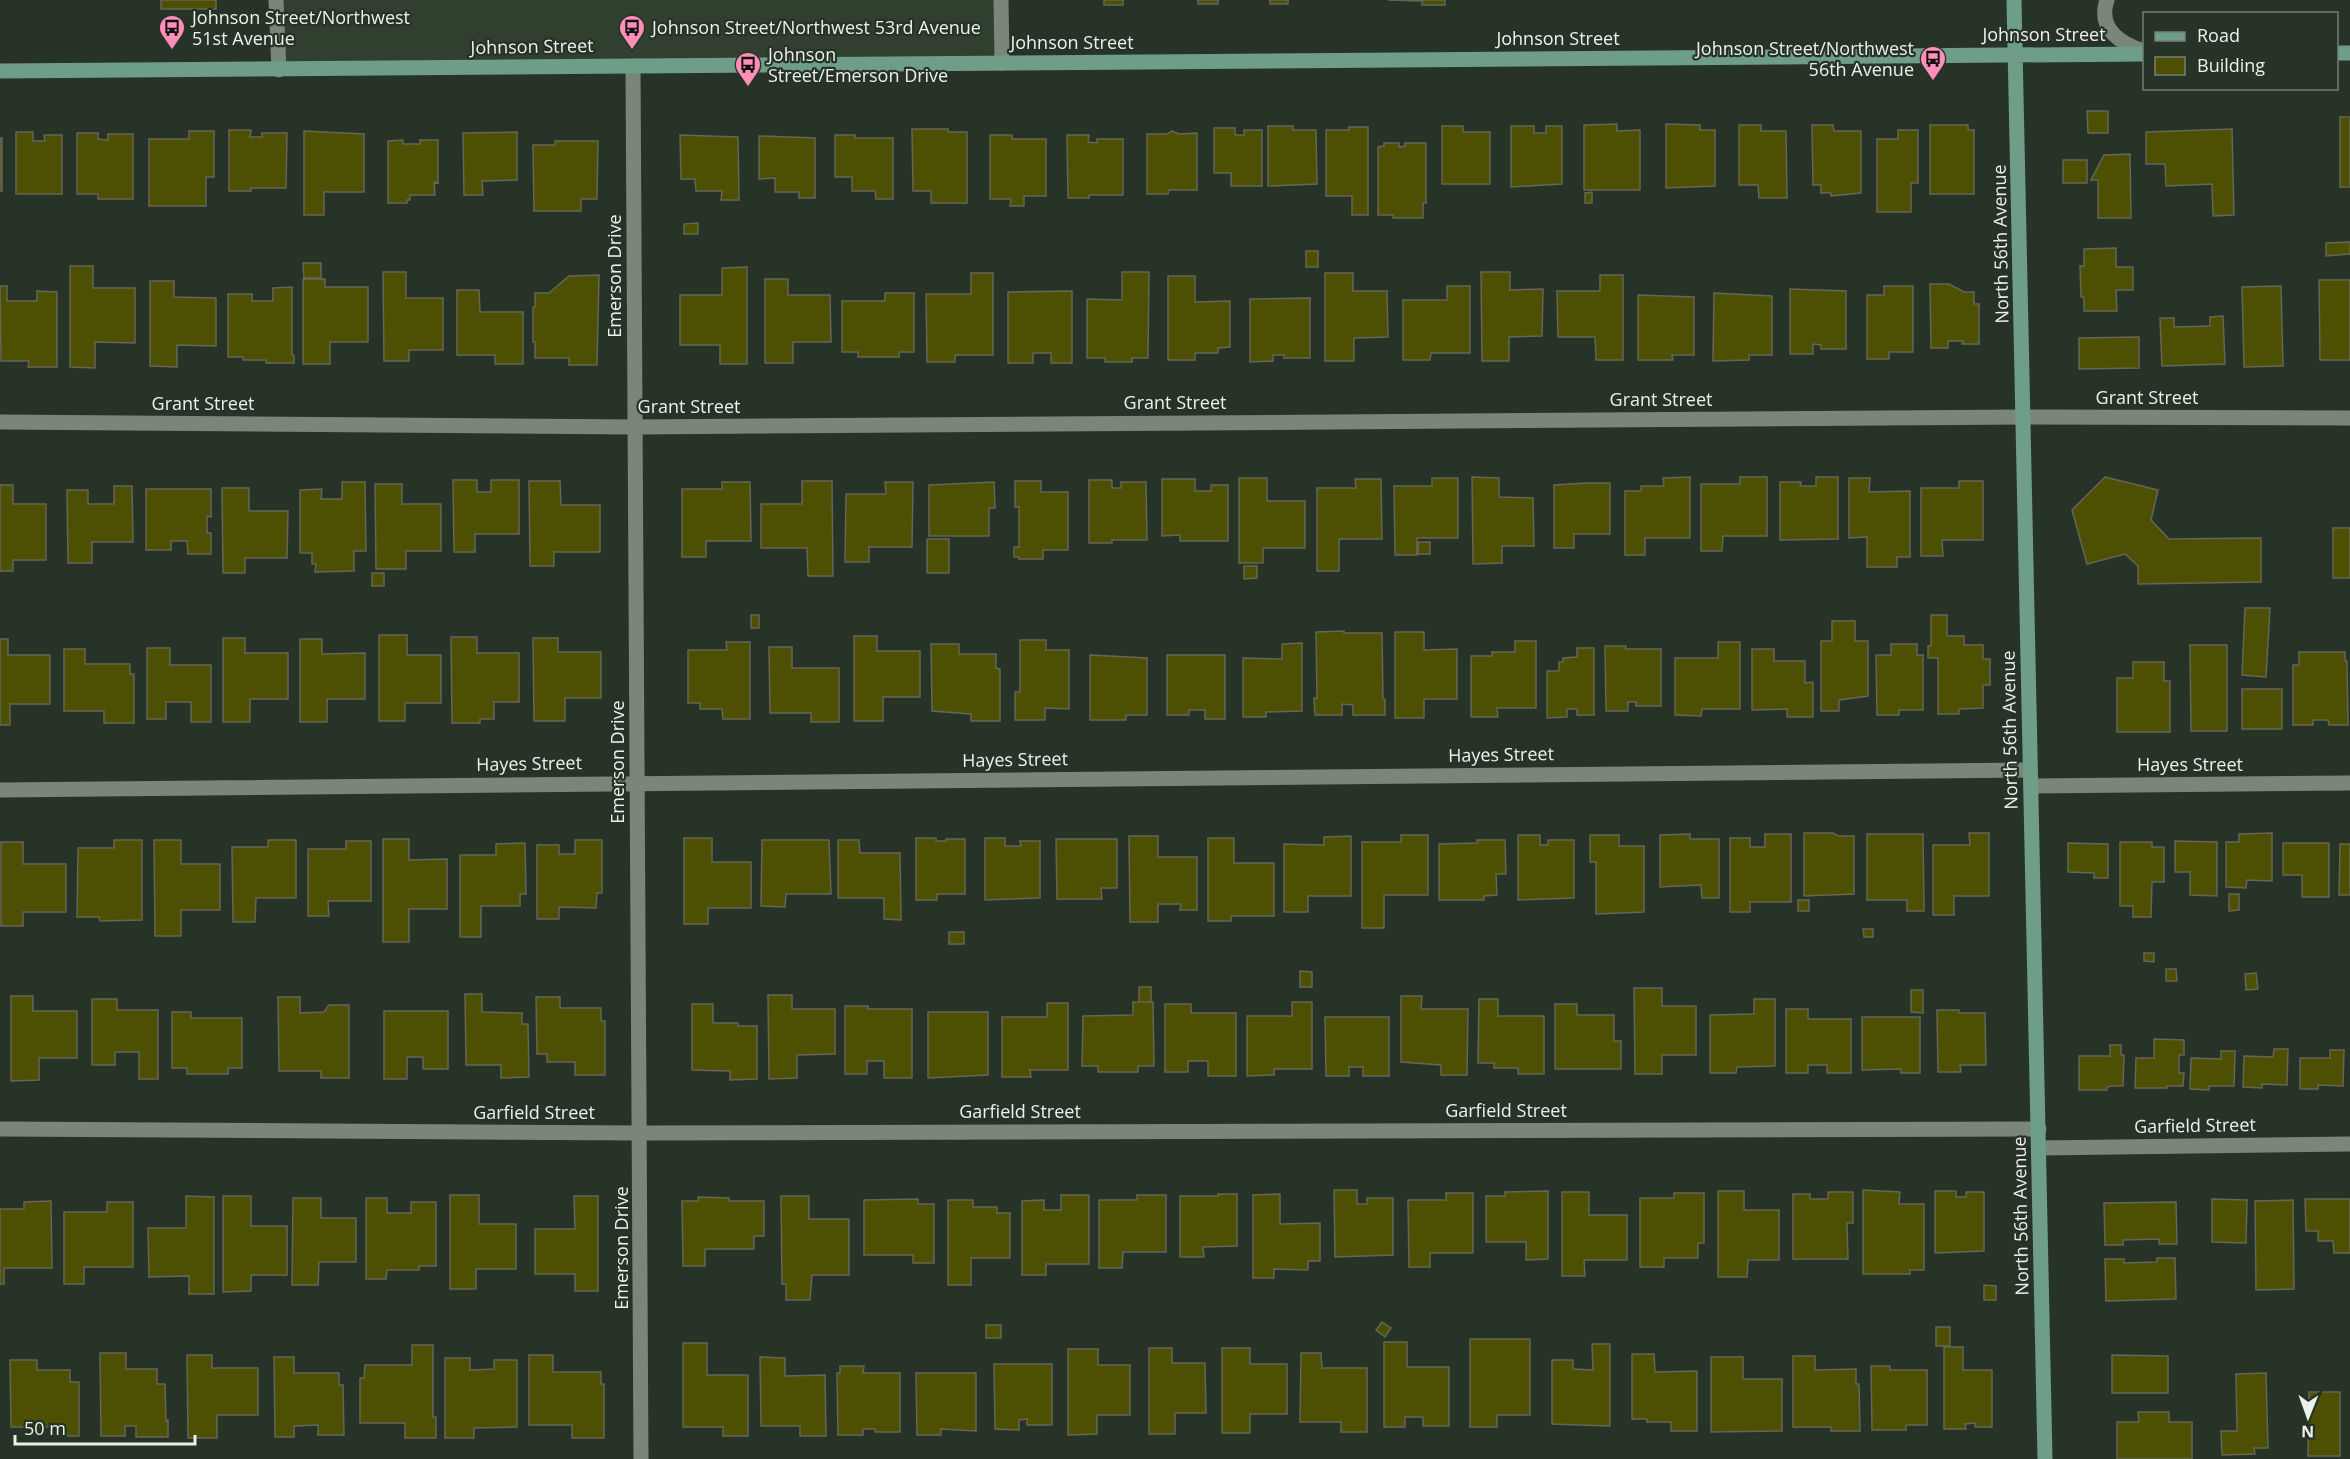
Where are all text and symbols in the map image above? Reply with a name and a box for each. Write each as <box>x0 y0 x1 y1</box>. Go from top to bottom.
place label: Johnson Street/Northwest 51st Avenue <box>190 5 410 50</box>
legend <box>2143 12 2338 90</box>
bus stop icon: Johnson Street/Northwest 51st Avenue <box>157 13 187 51</box>
bus stop icon: Johnson Street/Northwest 53rd Avenue <box>617 13 647 51</box>
place label: Johnson Street/Northwest 53rd Avenue <box>650 15 981 39</box>
street label: Johnson Street <box>1980 22 2106 46</box>
text: Road <box>2197 23 2240 47</box>
street label: Johnson Street <box>1494 26 1620 50</box>
street label: Johnson Street <box>1008 30 1134 54</box>
street label: Johnson Street <box>468 33 594 59</box>
place label: Johnson Street/Northwest 56th Avenue <box>1694 36 1914 81</box>
place label: Johnson Street/Emerson Drive <box>766 42 948 87</box>
bus stop icon: Johnson Street/Northwest 56th Avenue <box>1918 44 1948 82</box>
bus stop icon: Johnson Street/Emerson Drive <box>733 50 763 88</box>
text: Building <box>2197 53 2265 77</box>
street label: North 56th Avenue <box>1987 164 2013 324</box>
street label: Emerson Drive <box>602 214 626 338</box>
street label: Grant Street <box>2096 385 2198 409</box>
street label: Grant Street <box>1610 387 1712 411</box>
street label: Grant Street <box>1124 390 1226 414</box>
street label: Grant Street <box>152 391 254 415</box>
street label: Grant Street <box>638 394 740 418</box>
street label: North 56th Avenue <box>1996 650 2022 810</box>
street label: Emerson Drive <box>605 700 629 824</box>
street label: Hayes Street <box>1448 741 1554 767</box>
street label: Hayes Street <box>962 746 1068 772</box>
street label: Hayes Street <box>476 750 582 776</box>
street label: Hayes Street <box>2137 752 2243 776</box>
street label: Garfield Street <box>1445 1098 1567 1122</box>
street label: Garfield Street <box>959 1099 1081 1123</box>
street label: Garfield Street <box>473 1100 595 1124</box>
street label: Garfield Street <box>2134 1112 2256 1138</box>
street label: North 56th Avenue <box>2007 1136 2033 1296</box>
street label: Emerson Drive <box>609 1186 633 1310</box>
north arrow <box>2278 1387 2338 1447</box>
scale bar <box>15 1408 195 1446</box>
text: 50 m <box>24 1416 66 1440</box>
text: N <box>2301 1421 2314 1443</box>

